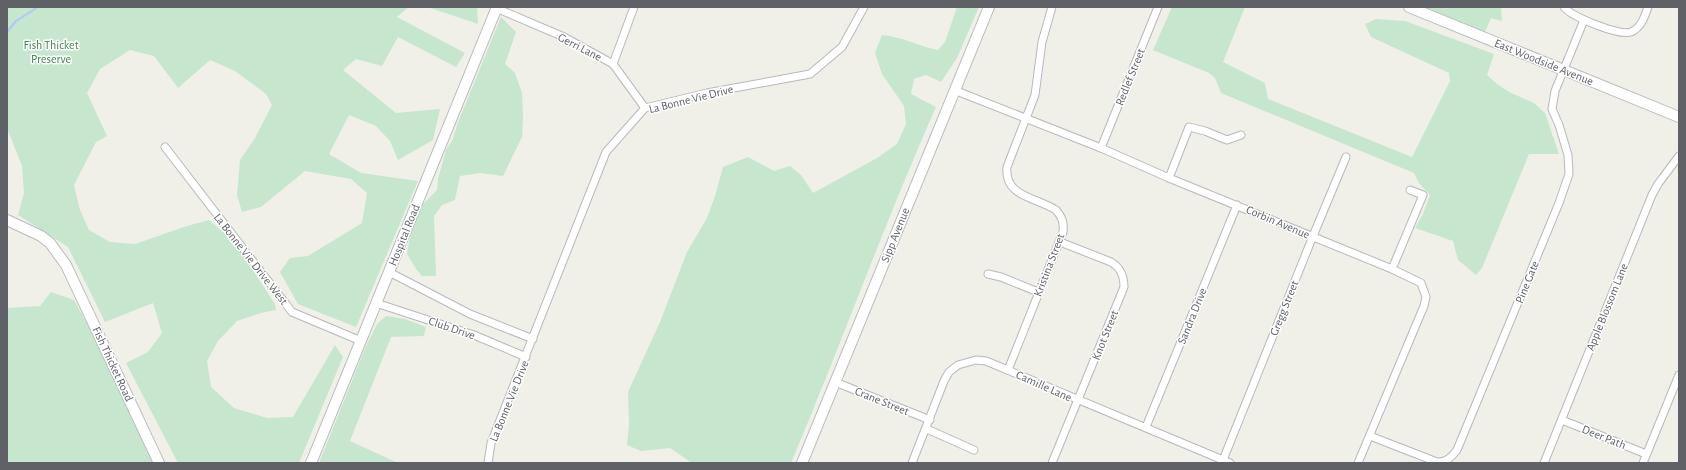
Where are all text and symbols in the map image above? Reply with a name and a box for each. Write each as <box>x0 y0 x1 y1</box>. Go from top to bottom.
street label: Gerri Lane <box>556 31 604 63</box>
street label: East Woodside Avenue <box>1493 37 1595 87</box>
park label: Fish Thicket Preserve <box>24 39 79 65</box>
street label: Redlef Street <box>1113 47 1147 107</box>
street label: La Bonne Vie Drive <box>648 83 734 115</box>
street label: Hospital Road <box>386 202 422 268</box>
street label: Corbin Avenue <box>1244 203 1312 241</box>
street label: Sipp Avenue <box>879 206 911 264</box>
street label: La Bonne Vie Drive West <box>212 211 290 307</box>
street label: Kristina Street <box>1032 232 1067 298</box>
street label: Pine Gate <box>1513 259 1541 305</box>
street label: Apple Blossom Lane <box>1584 262 1630 352</box>
street label: Gregg Street <box>1268 279 1301 337</box>
street label: Sandra Drive <box>1175 286 1209 346</box>
street label: Knot Street <box>1090 308 1120 362</box>
street label: Club Drive <box>427 314 477 342</box>
street label: Fish Thicket Road <box>90 325 136 403</box>
street label: La Bonne Vie Drive <box>487 359 531 443</box>
street label: Camille Lane <box>1014 368 1074 404</box>
street label: Crane Street <box>853 385 911 417</box>
street label: Deer Path <box>1580 423 1628 451</box>

